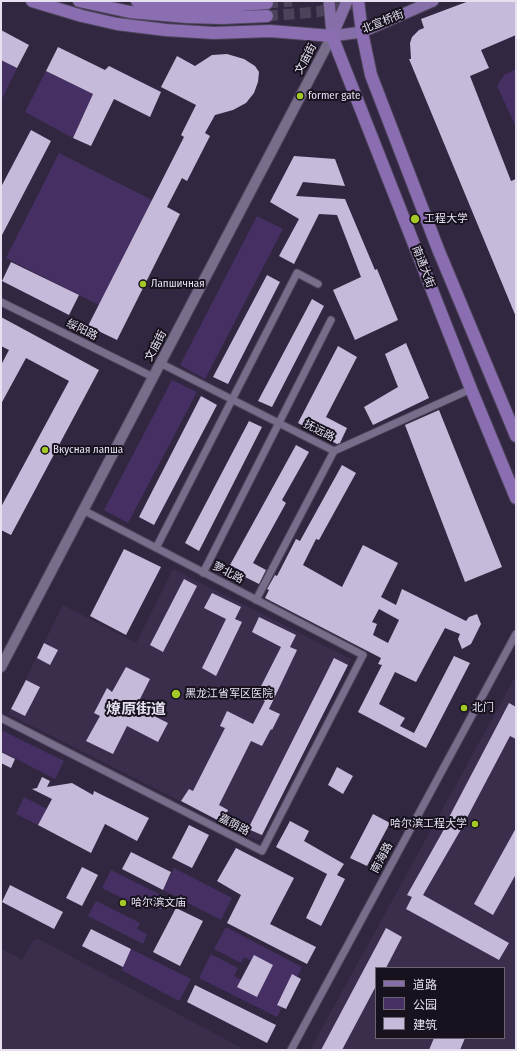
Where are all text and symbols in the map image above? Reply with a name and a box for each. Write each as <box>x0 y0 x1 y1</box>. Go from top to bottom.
street label: 北宣桥街 <box>360 8 406 36</box>
street label: 文庙街 <box>292 41 320 77</box>
place label: former gate <box>308 89 360 103</box>
marker: former gate <box>295 91 305 101</box>
place label: 工程大学 <box>424 212 468 226</box>
marker: 工程大学 <box>409 213 421 225</box>
street label: 南通大街 <box>409 244 437 290</box>
place label: Лапшичная <box>151 277 205 291</box>
marker: Лапшичная <box>138 279 148 289</box>
street label: 绥阳路 <box>64 317 100 343</box>
street label: 文庙街 <box>142 328 170 364</box>
street label: 抚远路 <box>301 418 337 444</box>
place label: Вкусная лапша <box>53 443 123 457</box>
marker: Вкусная лапша <box>40 445 50 455</box>
street label: 萝北路 <box>210 560 246 586</box>
place label: 黑龙江省军区医院 <box>185 687 273 701</box>
marker: 黑龙江省军区医院 <box>170 688 182 700</box>
district label: 燎原街道 <box>106 701 166 719</box>
place label: 北门 <box>472 701 494 715</box>
marker: 北门 <box>459 703 469 713</box>
street label: 嘉荫路 <box>216 812 252 838</box>
place label: 哈尔滨工程大学 <box>390 817 467 831</box>
marker: 哈尔滨工程大学 <box>470 819 480 829</box>
street label: 南海路 <box>368 840 396 876</box>
place label: 哈尔滨文庙 <box>131 896 186 910</box>
marker: 哈尔滨文庙 <box>118 898 128 908</box>
legend <box>375 967 505 1039</box>
text: 道路 <box>413 978 437 992</box>
text: 公园 <box>413 998 437 1012</box>
text: 建筑 <box>413 1018 437 1032</box>

